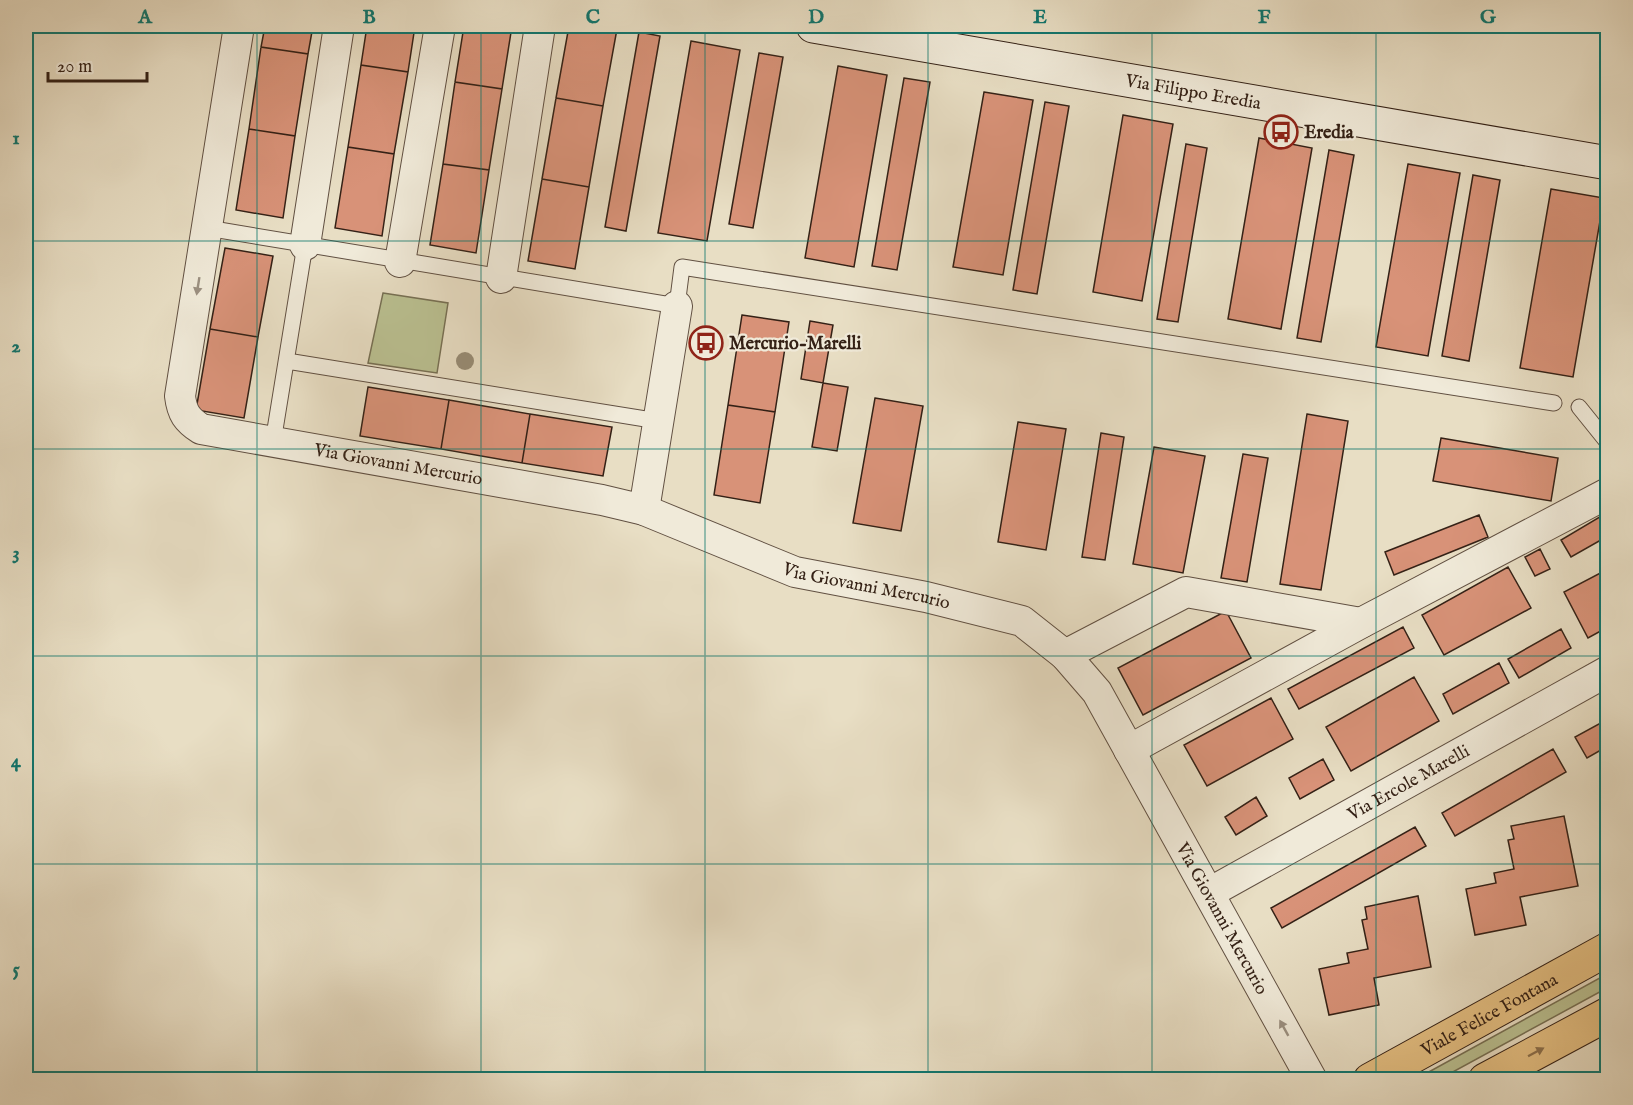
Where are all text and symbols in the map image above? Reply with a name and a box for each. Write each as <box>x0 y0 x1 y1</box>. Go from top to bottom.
text: A <box>137 5 153 30</box>
text: B <box>362 5 376 30</box>
text: C <box>586 5 600 30</box>
text: D <box>808 5 824 30</box>
text: E <box>1033 5 1047 30</box>
text: F <box>1258 5 1271 30</box>
text: G <box>1480 5 1497 30</box>
scale bar <box>48 45 147 83</box>
text: 20 m <box>57 56 92 79</box>
street label: Via Filippo Eredia <box>1123 70 1263 116</box>
bus stop icon: Eredia <box>1263 114 1299 150</box>
place label: Eredia <box>1304 122 1355 145</box>
text: 1 <box>12 126 20 151</box>
one-way arrow <box>193 277 202 296</box>
bus stop icon: Mercurio-Marelli <box>688 325 724 361</box>
place label: Mercurio-Marelli <box>729 333 862 356</box>
text: 2 <box>11 334 21 359</box>
street label: Via Giovanni Mercurio <box>311 439 484 492</box>
text: 3 <box>12 541 20 566</box>
street label: Via Giovanni Mercurio <box>778 558 953 616</box>
street label: Via Ercole Marelli <box>1343 740 1474 827</box>
text: 4 <box>11 749 22 774</box>
street label: Via Giovanni Mercurio <box>1169 838 1273 999</box>
text: 5 <box>12 957 20 982</box>
street label: Viale Felice Fontana <box>1417 969 1562 1063</box>
one-way arrow <box>1279 1020 1289 1037</box>
one-way arrow <box>1528 1047 1545 1057</box>

